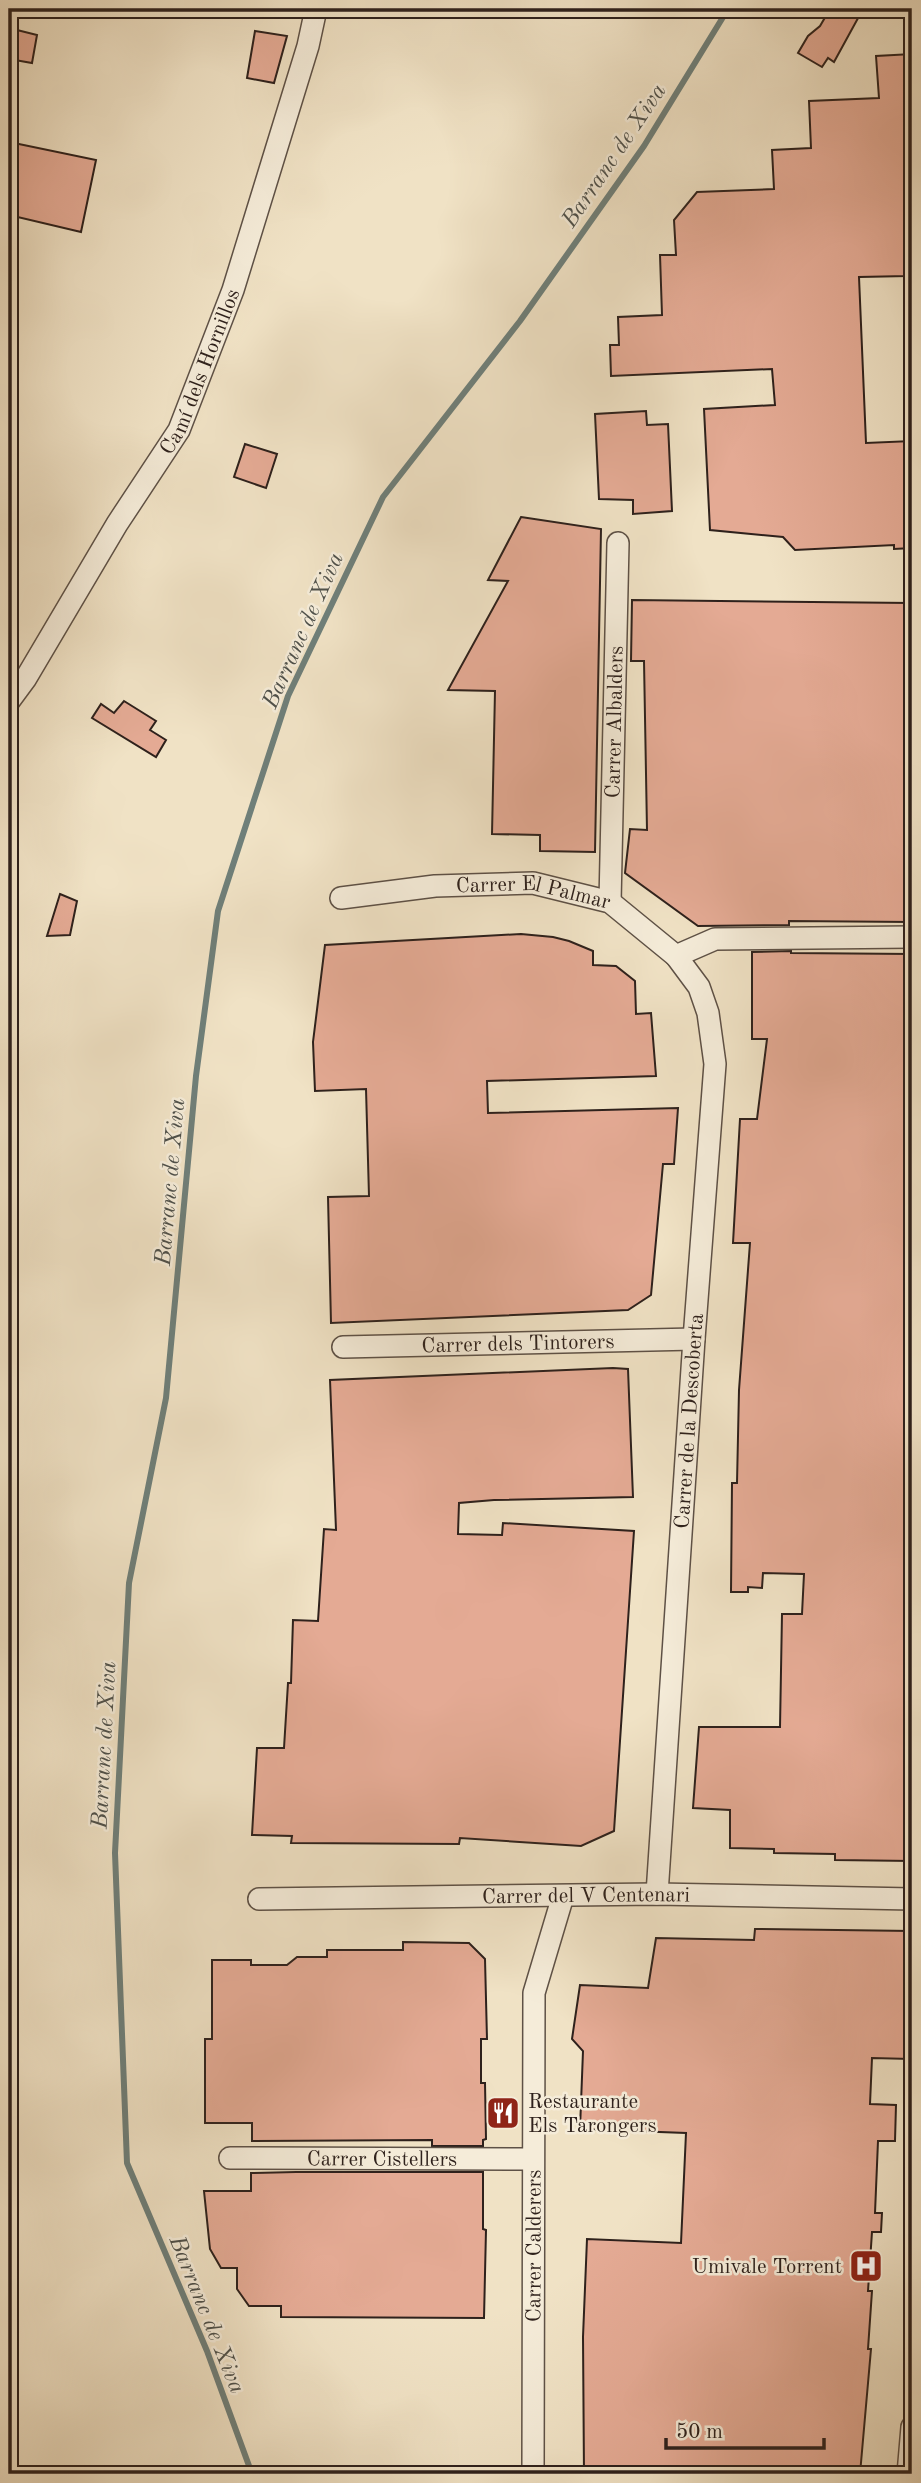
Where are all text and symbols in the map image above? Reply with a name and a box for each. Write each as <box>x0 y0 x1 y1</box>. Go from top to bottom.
water label: Barranc de Xiva <box>557 80 671 233</box>
street label: Camí dels Hornillos <box>157 286 244 459</box>
water label: Barranc de Xiva <box>258 549 348 713</box>
street label: Carrer Albalders <box>603 645 628 799</box>
street label: Carrer El Palmar <box>455 874 613 914</box>
water label: Barranc de Xiva <box>152 1097 189 1268</box>
street label: Carrer de la Descoberta <box>672 1313 708 1530</box>
street label: Carrer dels Tintorers <box>421 1332 615 1357</box>
water label: Barranc de Xiva <box>89 1661 120 1831</box>
street label: Carrer del V Centenari <box>482 1885 690 1908</box>
place label: Restaurante Els Tarongers <box>528 2092 657 2137</box>
restaurant icon: Restaurante Els Tarongers <box>484 2094 522 2132</box>
street label: Carrer Cistellers <box>307 2149 457 2171</box>
street label: Carrer Calderers <box>524 2170 546 2322</box>
water label: Barranc de Xiva <box>164 2231 249 2397</box>
hospital icon: Umivale Torrent <box>847 2247 885 2285</box>
place label: Umivale Torrent <box>692 2257 842 2278</box>
scale bar <box>666 2406 823 2450</box>
text: 50 m <box>676 2422 723 2443</box>

